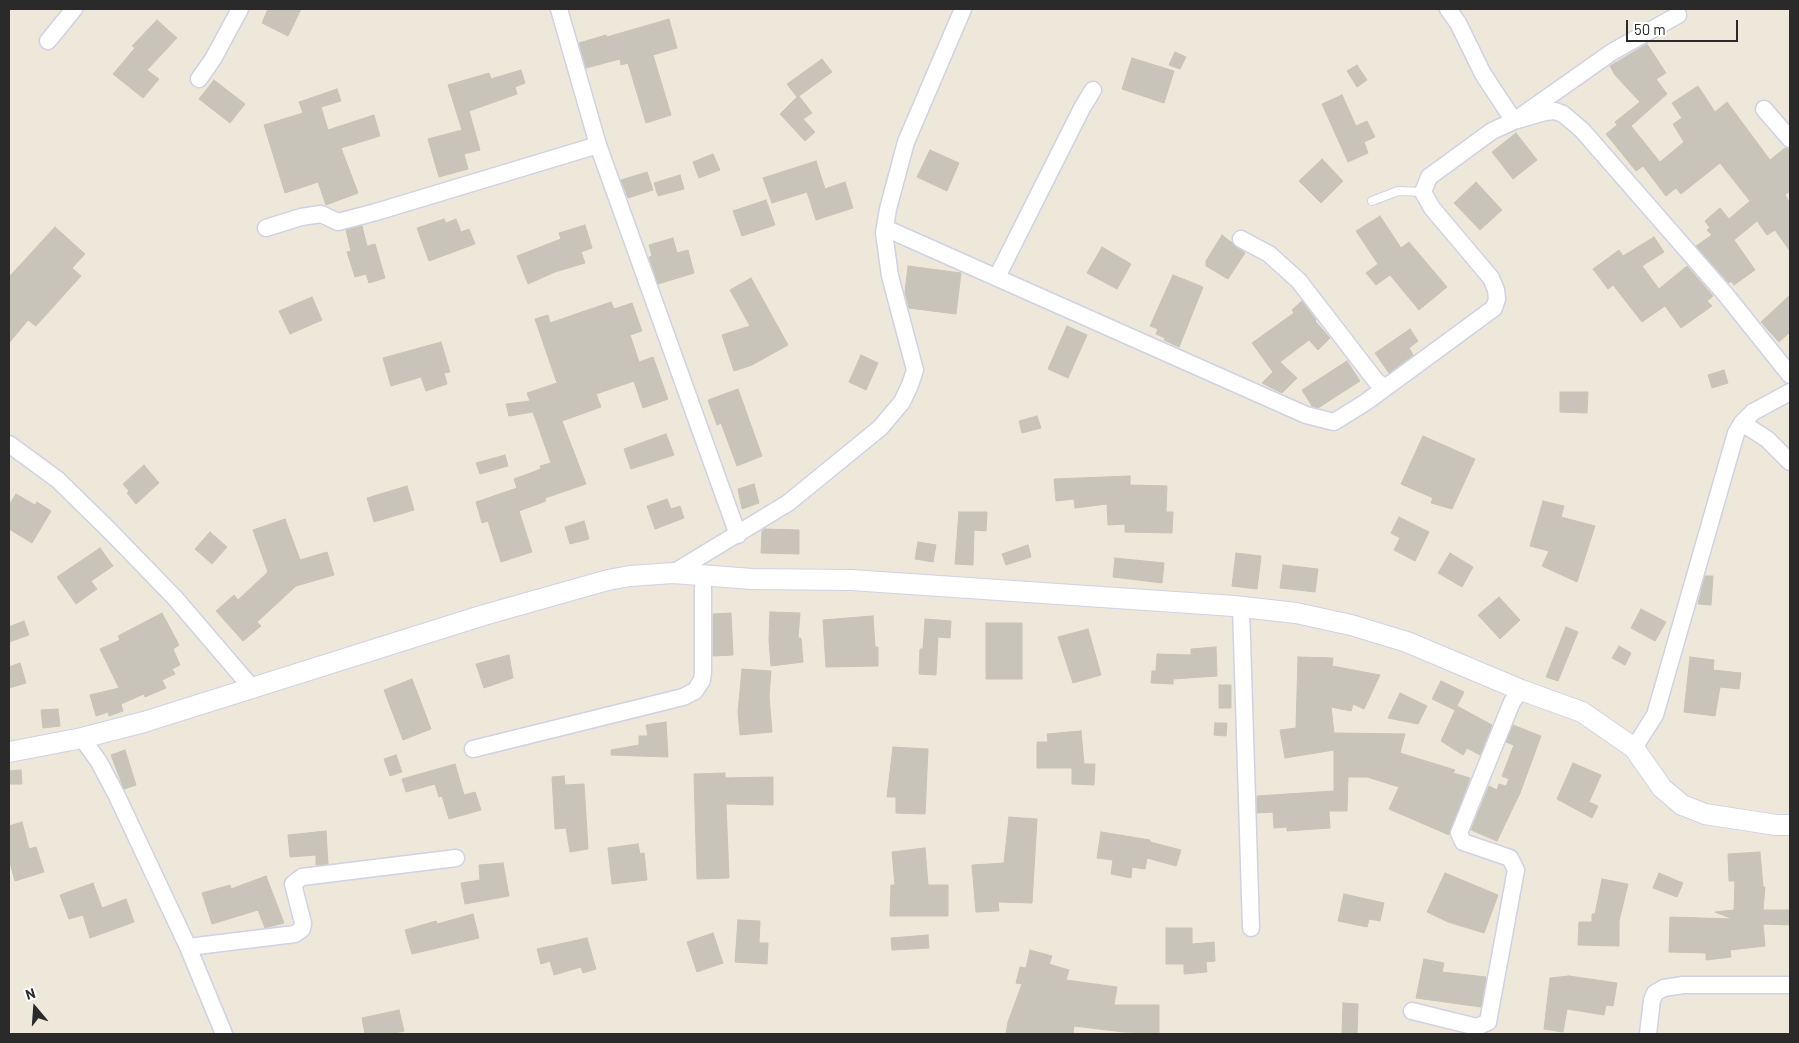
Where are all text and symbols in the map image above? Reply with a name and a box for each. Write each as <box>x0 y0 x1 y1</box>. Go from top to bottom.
scale bar <box>1629 10 1742 42</box>
text: 50 m <box>1634 20 1666 38</box>
north arrow <box>10 983 60 1033</box>
text: N <box>23 984 37 1003</box>

